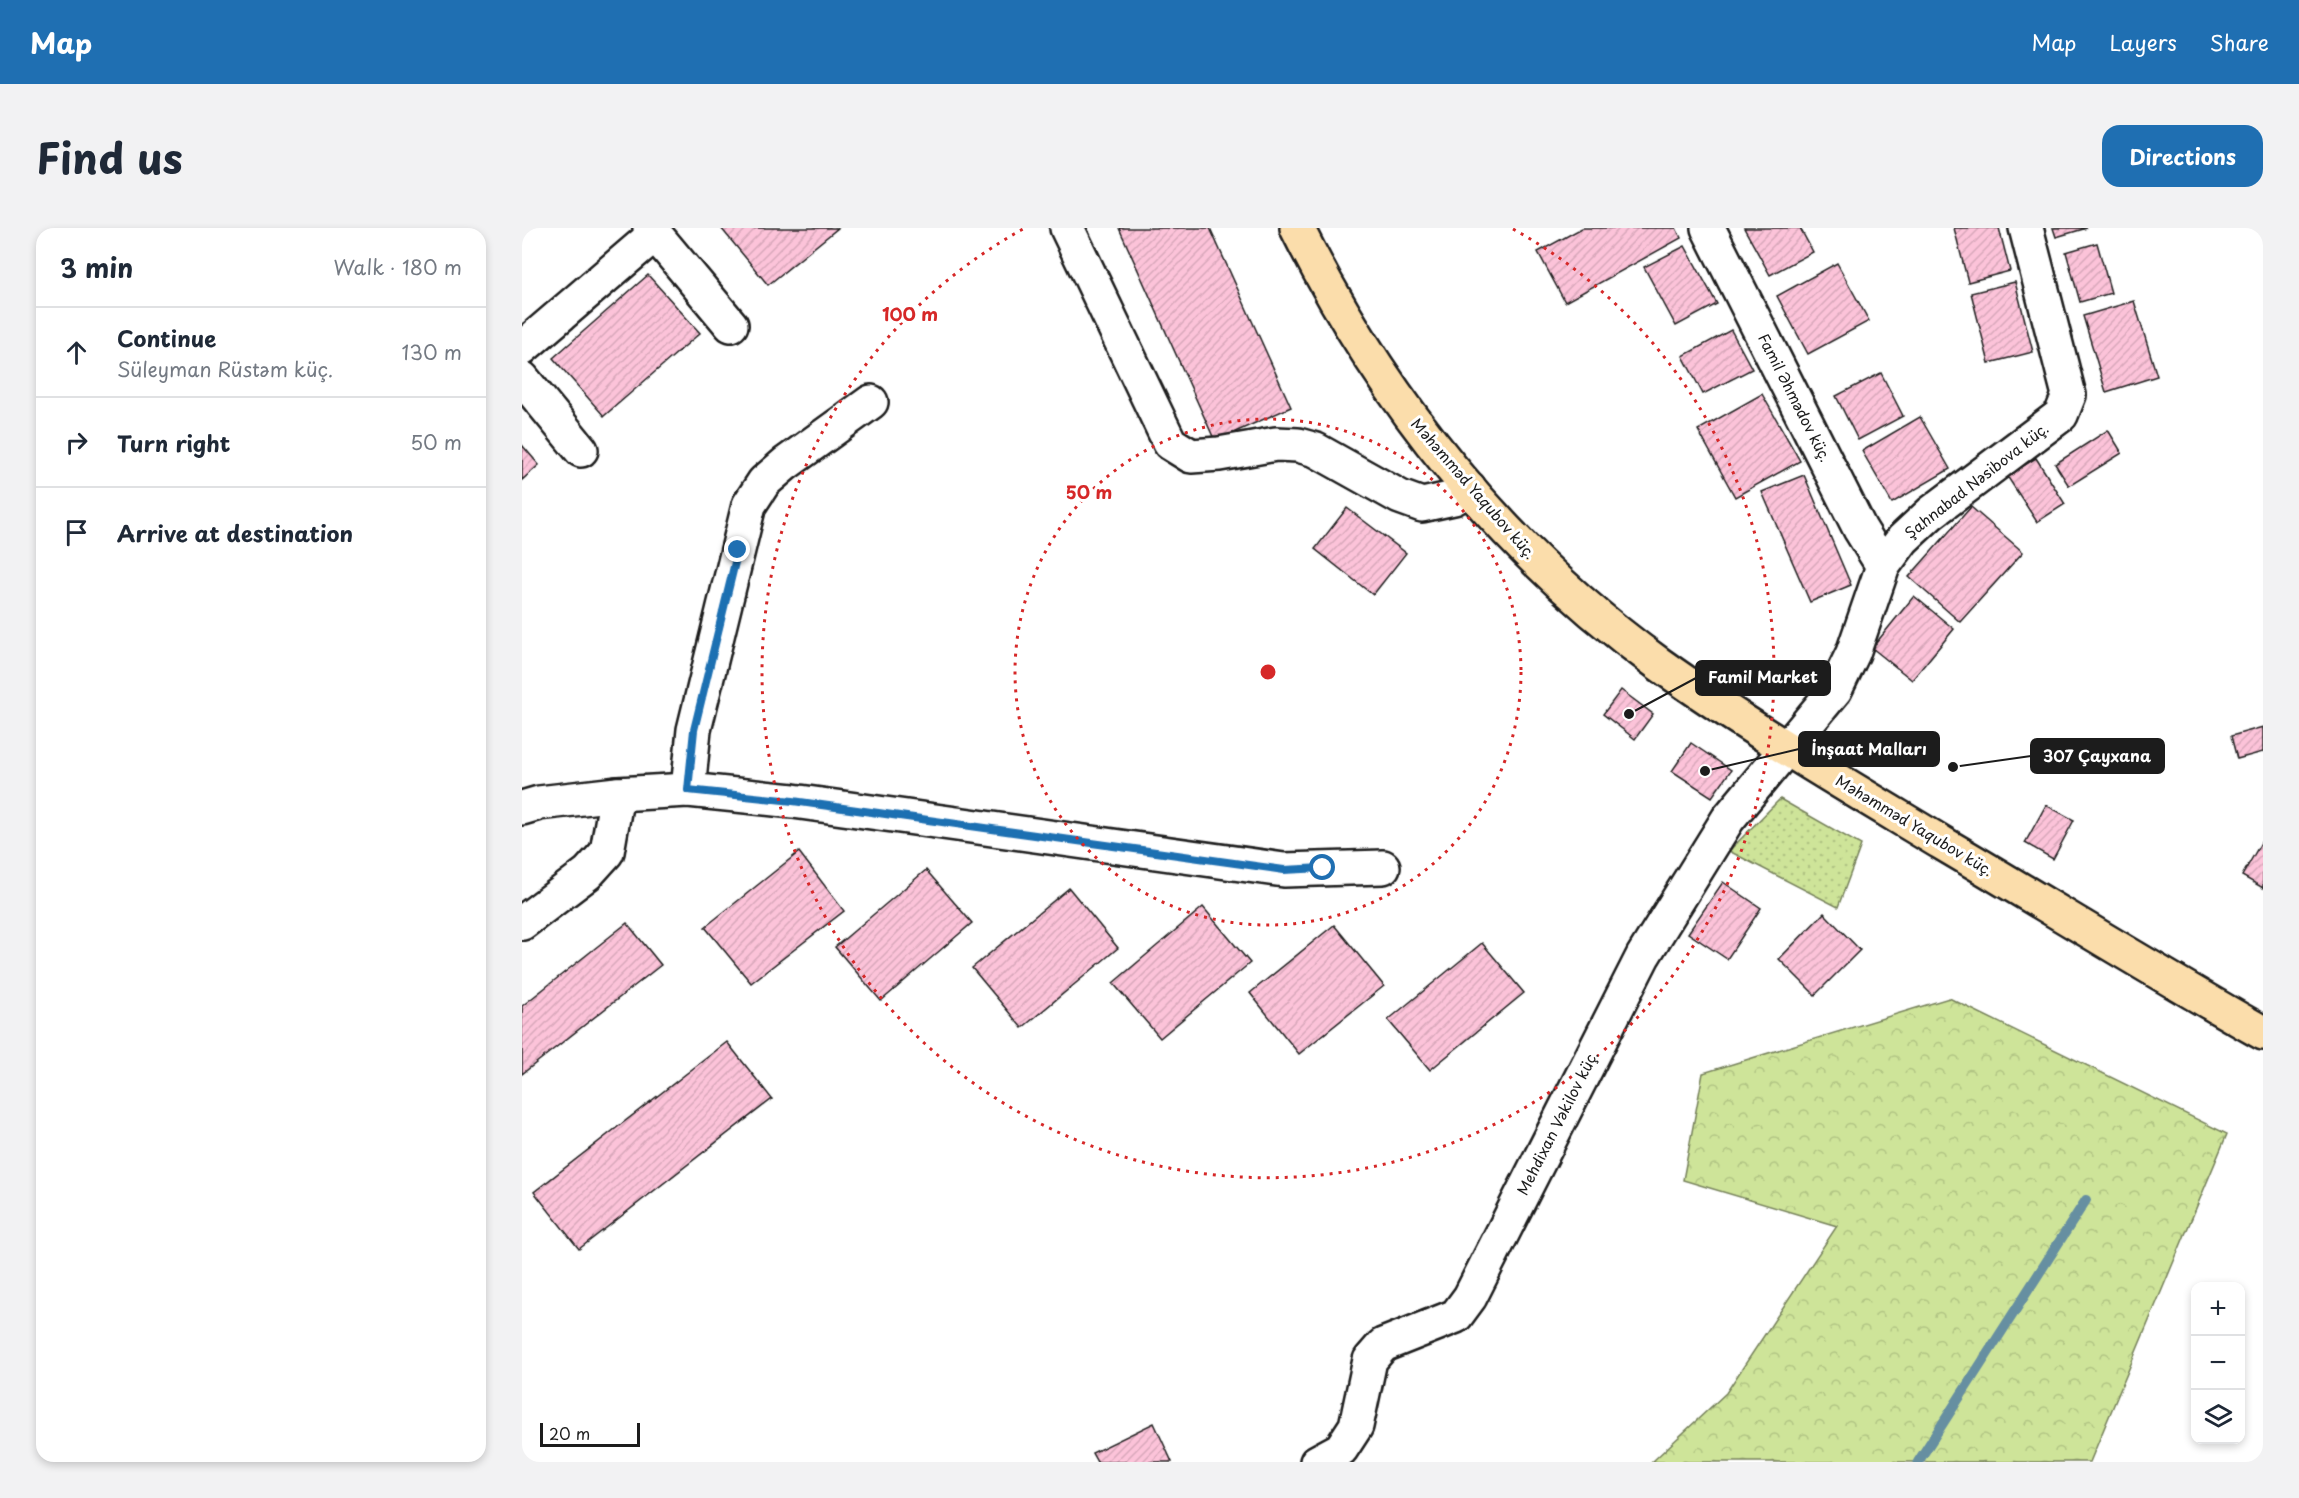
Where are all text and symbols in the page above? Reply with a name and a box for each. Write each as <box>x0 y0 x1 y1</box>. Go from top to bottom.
text: Map <box>30 21 92 64</box>
text: Map <box>2032 26 2076 58</box>
text: Layers <box>2109 26 2177 58</box>
text: Share <box>2210 26 2269 58</box>
text: Find us <box>36 125 183 188</box>
button: Directions <box>2102 125 2263 187</box>
text: 3 min <box>60 248 133 287</box>
text: Walk · 180 m <box>334 252 462 282</box>
text: 100 m <box>882 300 938 327</box>
text: Continue <box>117 321 216 354</box>
street label: Famil Əhmədov küç. <box>1753 329 1838 466</box>
icon: ahead <box>60 336 93 369</box>
text: 130 m <box>402 337 462 367</box>
text: Süleyman Rüstəm küç. <box>117 354 333 384</box>
street label: Məhəmməd Yaqubov küç. <box>1406 412 1542 564</box>
street label: Şahnabad Nəsibova küç. <box>1899 416 2053 543</box>
icon: right <box>60 426 93 459</box>
text: Turn right <box>117 426 230 459</box>
text: 50 m <box>410 427 462 457</box>
text: 50 m <box>1066 478 1112 505</box>
icon: arrive <box>60 516 93 549</box>
text: Arrive at destination <box>117 516 353 549</box>
route end <box>724 536 750 562</box>
callout: Famil Market <box>1696 661 1830 695</box>
centre of rings <box>1258 662 1278 682</box>
text: Famil Market <box>1708 664 1818 688</box>
callout: İnşaat Malları <box>1799 732 1939 766</box>
text: İnşaat Malları <box>1811 736 1927 760</box>
callout: 307 Çayxana <box>2031 739 2164 773</box>
text: 307 Çayxana <box>2043 743 2151 767</box>
street label: Məhəmməd Yaqubov küç. <box>1832 768 1998 881</box>
route start <box>1309 854 1335 880</box>
street label: Mehdixan Vəkilov küç. <box>1510 1046 1603 1199</box>
map controls <box>2191 1282 2245 1444</box>
button: + <box>2191 1282 2245 1336</box>
button: − <box>2191 1336 2245 1390</box>
button: layers <box>2191 1390 2245 1444</box>
scale bar <box>540 1420 640 1448</box>
text: 20 m <box>549 1421 590 1445</box>

